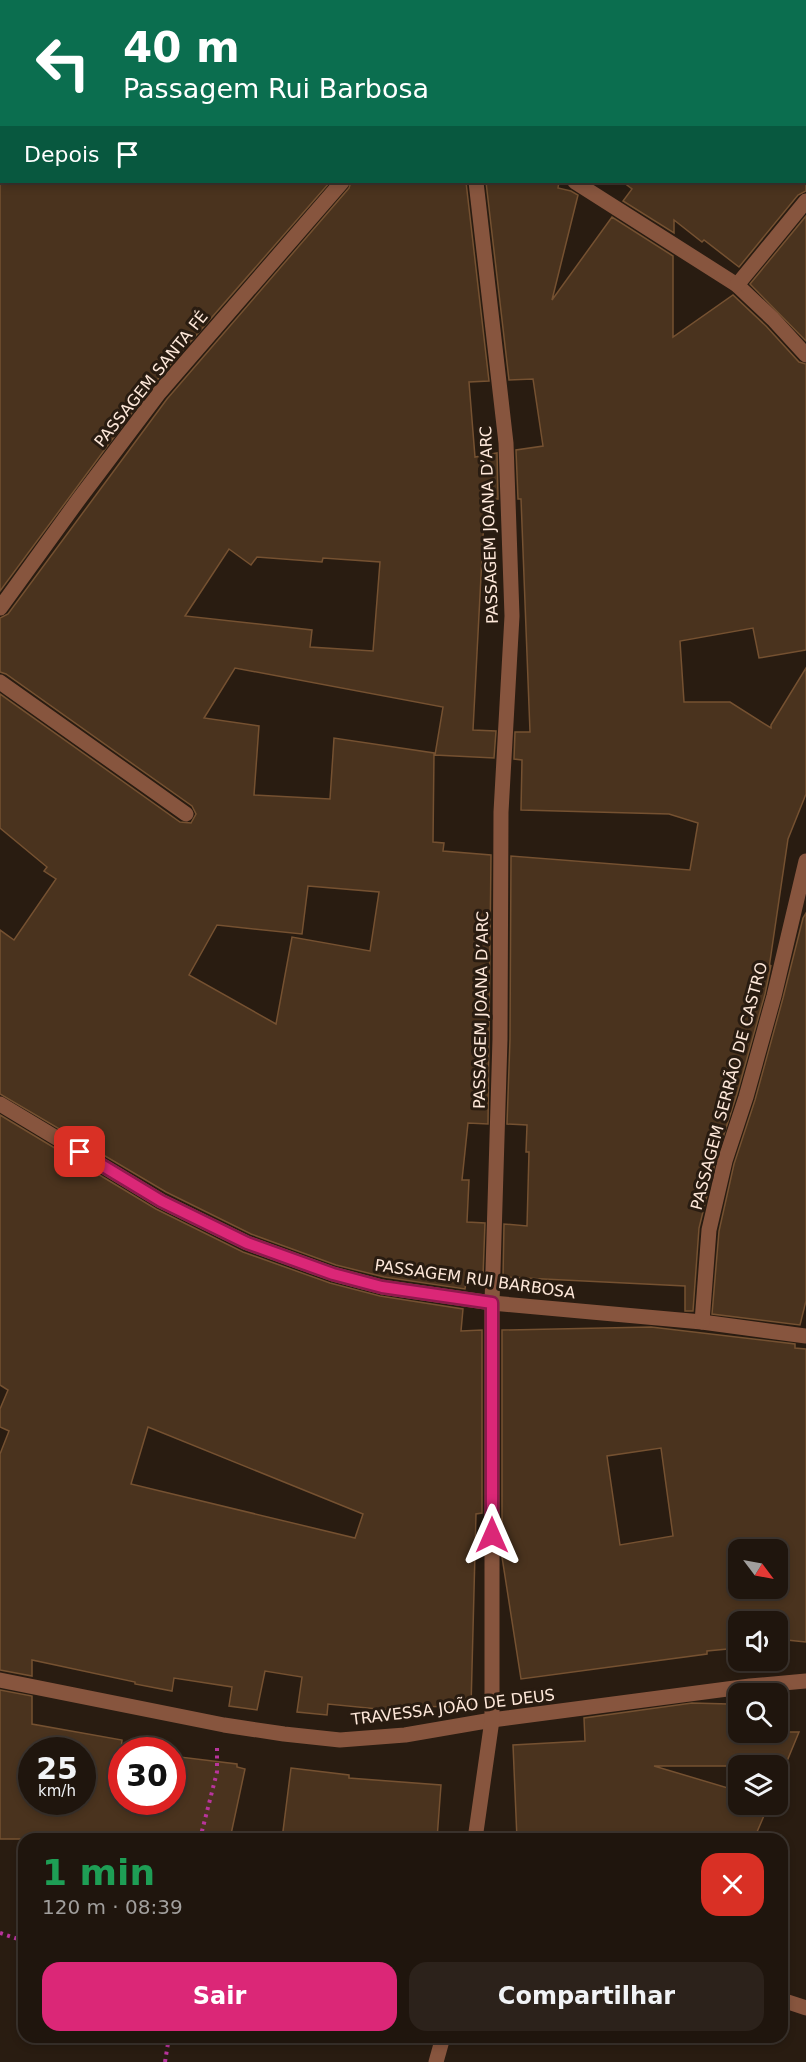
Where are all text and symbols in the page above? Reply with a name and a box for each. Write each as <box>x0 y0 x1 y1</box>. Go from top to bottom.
text: 40 m <box>123 23 240 72</box>
icon: left <box>24 24 102 102</box>
text: Passagem Rui Barbosa <box>123 73 429 104</box>
icon: arrive <box>111 138 144 171</box>
text: Depois <box>24 142 99 167</box>
street label: PASSAGEM SANTA FÉ <box>90 307 212 451</box>
street label: PASSAGEM JOANA D’ARC <box>476 426 502 624</box>
street label: PASSAGEM JOANA D’ARC <box>470 911 492 1109</box>
street label: PASSAGEM SERRÃO DE CASTRO <box>687 960 771 1212</box>
pin <box>54 1126 105 1177</box>
icon: arrive <box>63 1135 96 1168</box>
street label: PASSAGEM RUI BARBOSA <box>373 1255 577 1303</box>
position arrow <box>460 1503 524 1567</box>
north arrow <box>728 1539 788 1599</box>
map controls <box>728 1539 788 1815</box>
button: sound <box>728 1611 788 1671</box>
button: search <box>728 1683 788 1743</box>
street label: TRAVESSA JOÃO DE DEUS <box>349 1685 556 1729</box>
speed limit sign: 30 <box>108 1737 186 1815</box>
text: 25 <box>36 1751 78 1786</box>
button: layers <box>728 1755 788 1815</box>
text: km/h <box>38 1782 76 1800</box>
text: 1 min <box>42 1852 155 1893</box>
button: close <box>701 1853 764 1916</box>
text: 120 m · 08:39 <box>42 1895 183 1919</box>
button: Sair <box>42 1962 397 2031</box>
button: Compartilhar <box>409 1962 764 2031</box>

